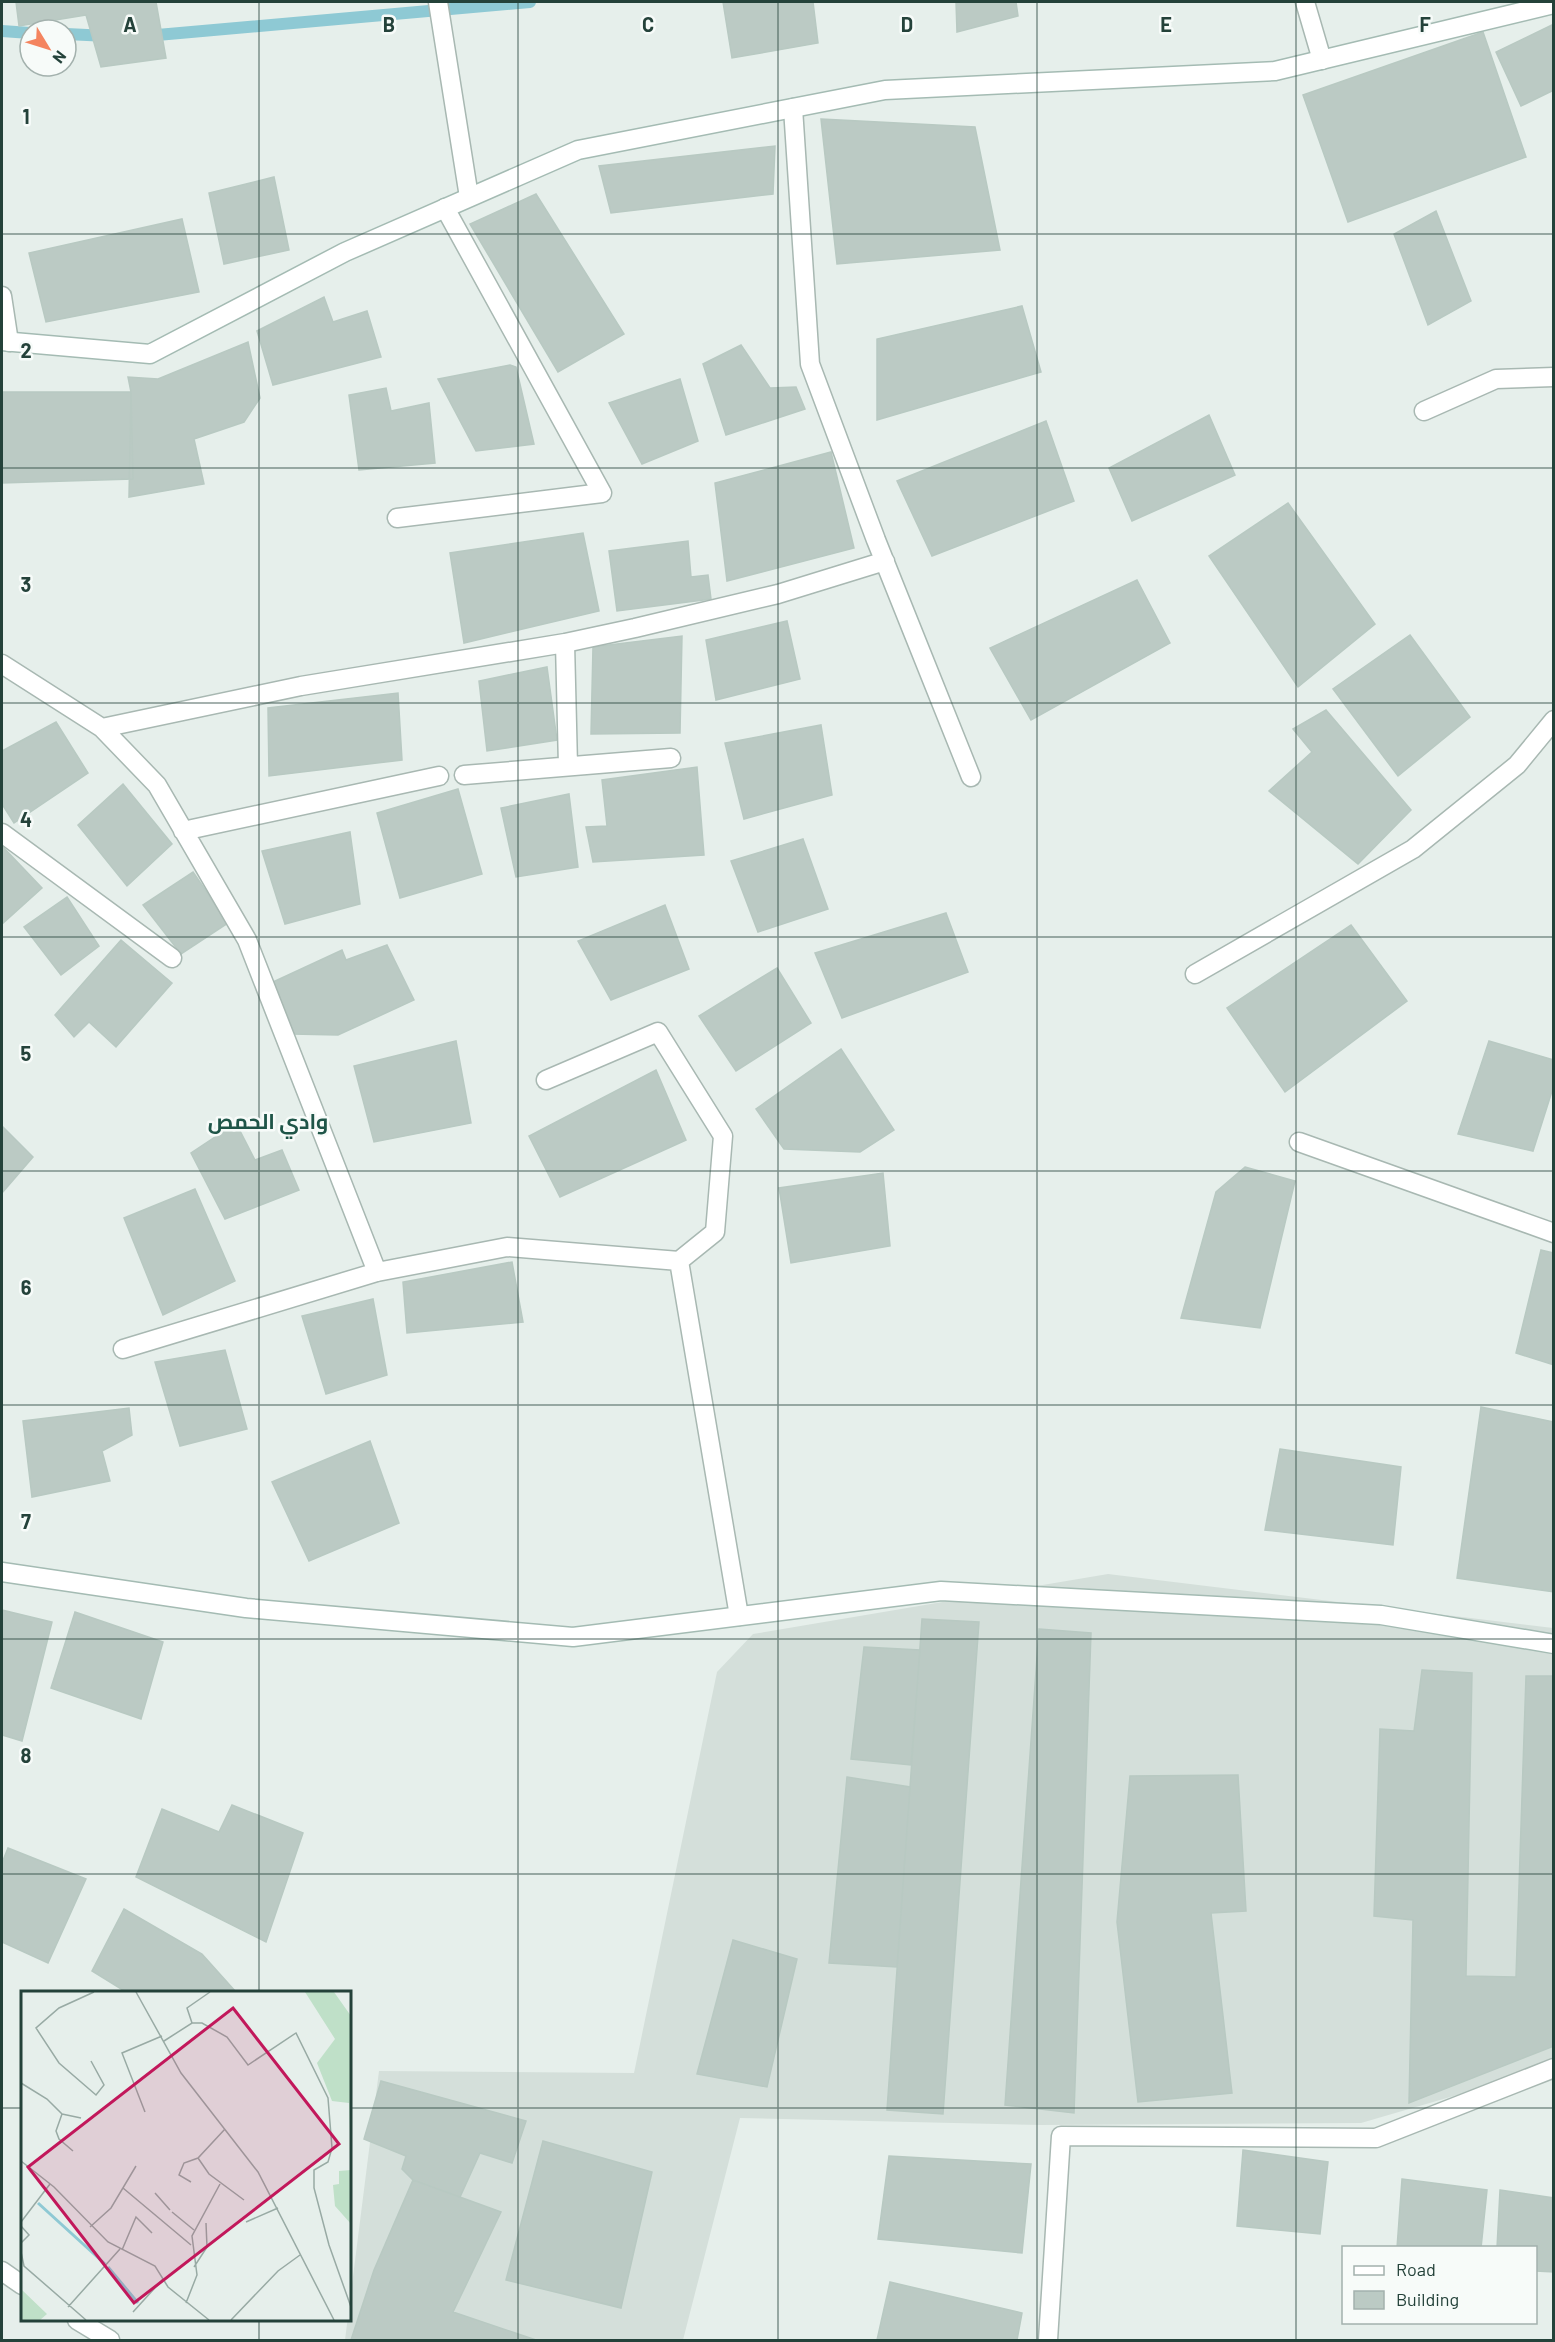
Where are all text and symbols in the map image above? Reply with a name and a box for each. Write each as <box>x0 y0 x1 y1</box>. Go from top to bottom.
text: A <box>123 12 137 36</box>
text: B <box>383 12 395 36</box>
text: C <box>642 12 654 36</box>
text: D <box>901 12 913 36</box>
text: E <box>1160 12 1172 36</box>
text: F <box>1419 12 1431 36</box>
north arrow <box>18 18 78 78</box>
text: N <box>49 48 71 68</box>
text: 1 <box>22 104 30 128</box>
text: 2 <box>20 338 32 362</box>
text: 3 <box>21 572 31 596</box>
text: 4 <box>20 807 32 831</box>
text: 5 <box>21 1041 32 1065</box>
district label: وادي الحمص <box>208 1108 328 1139</box>
text: 6 <box>21 1275 32 1299</box>
text: 7 <box>21 1509 31 1533</box>
text: 8 <box>21 1743 32 1767</box>
inset map <box>21 1991 351 2321</box>
legend <box>1342 2246 1537 2324</box>
text: Road <box>1396 2258 1436 2280</box>
text: Building <box>1396 2288 1459 2310</box>

